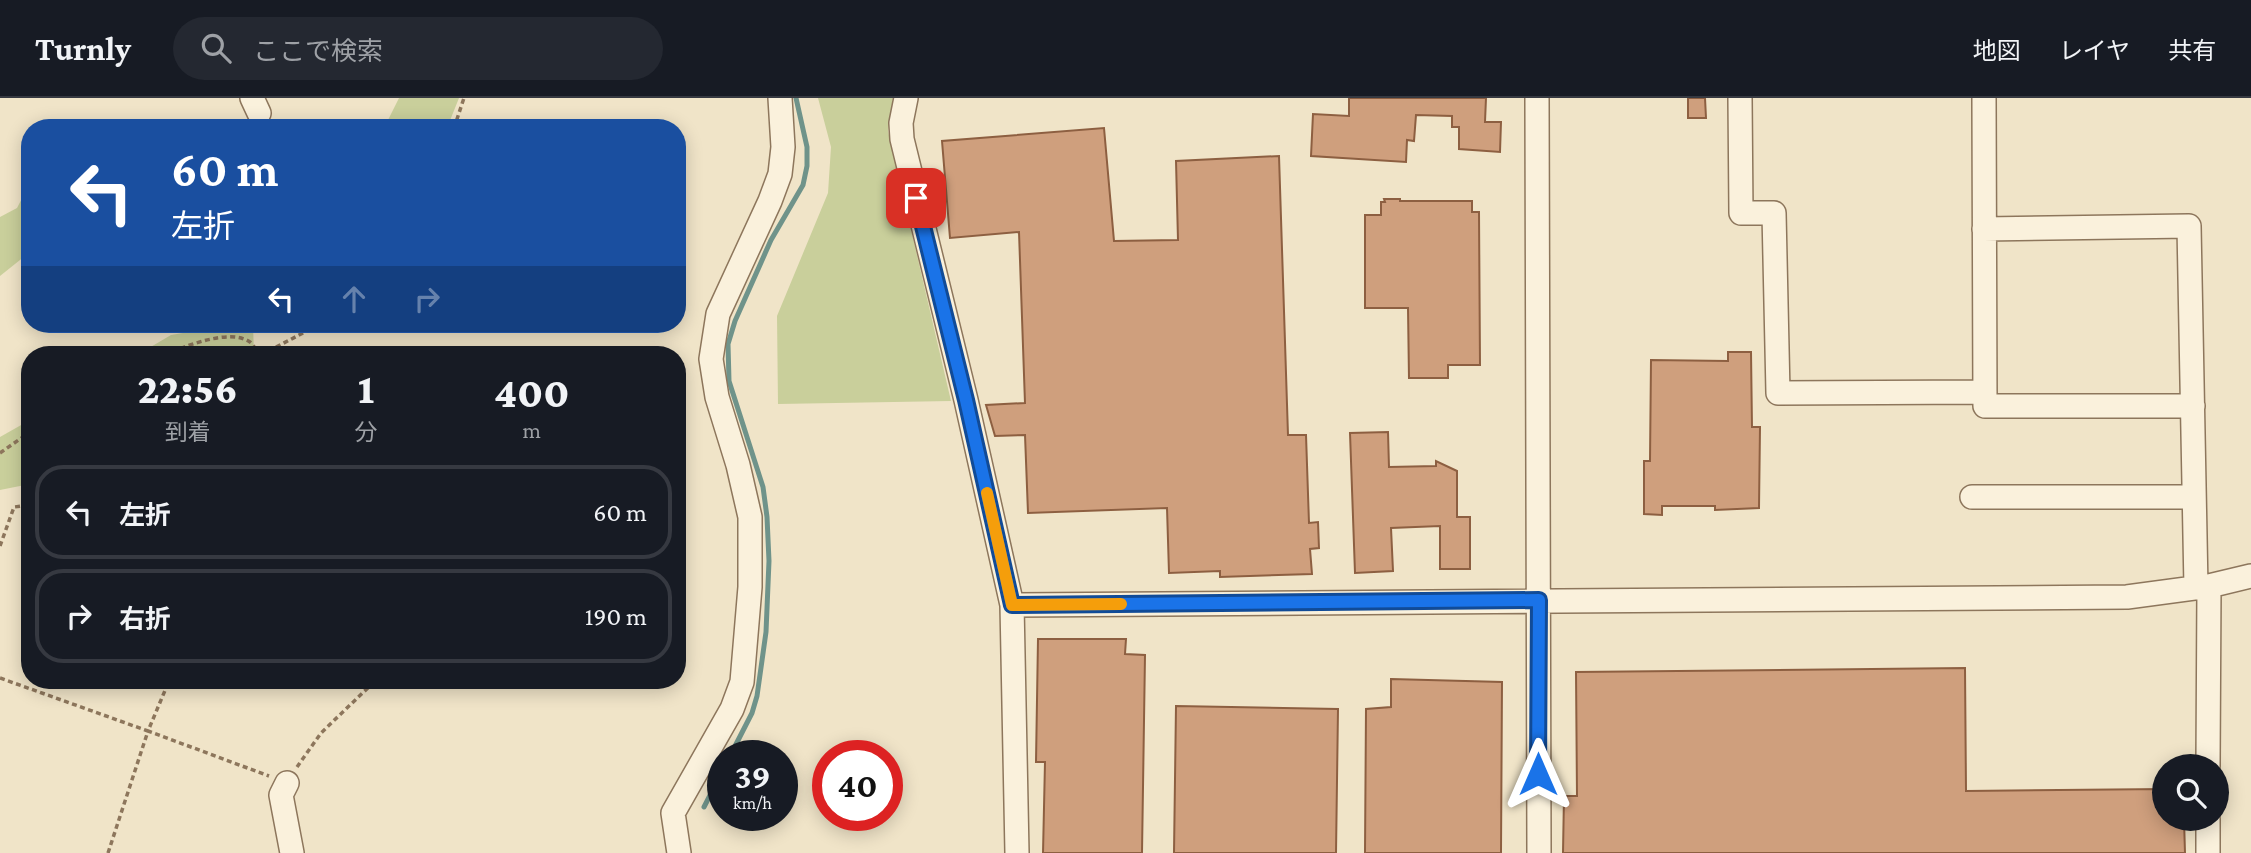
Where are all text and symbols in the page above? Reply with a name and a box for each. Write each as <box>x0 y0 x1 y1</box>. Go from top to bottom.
search box <box>173 17 663 80</box>
icon: search <box>197 29 235 67</box>
text: Turnly <box>35 30 131 67</box>
text: ここで検索 <box>253 37 383 66</box>
text: 地図 <box>1973 37 2021 64</box>
text: レイヤ <box>2059 37 2130 64</box>
text: 共有 <box>2168 37 2216 64</box>
text: 60 m <box>171 142 278 197</box>
icon: left <box>56 147 147 238</box>
pin <box>886 168 946 228</box>
icon: arrive <box>897 179 935 217</box>
text: 左折 <box>171 208 235 244</box>
icon: left <box>262 280 300 318</box>
icon: ahead <box>335 280 373 318</box>
icon: right <box>408 280 446 318</box>
text: 22:56 <box>138 365 238 412</box>
text: 1 <box>358 365 374 412</box>
text: 400 <box>494 369 569 416</box>
text: m <box>522 417 541 443</box>
text: 到着 <box>165 419 211 445</box>
text: 分 <box>354 419 377 445</box>
icon: left <box>60 493 98 531</box>
text: 60 m <box>593 498 647 527</box>
text: 左折 <box>119 501 171 530</box>
icon: right <box>60 597 98 635</box>
text: 190 m <box>585 602 647 631</box>
text: 右折 <box>119 605 171 634</box>
position arrow <box>1501 737 1575 811</box>
speed limit sign: 40 <box>812 740 903 831</box>
map controls <box>2152 754 2229 831</box>
button: search <box>2152 754 2229 831</box>
text: 39 <box>734 757 771 796</box>
text: km/h <box>733 793 772 813</box>

